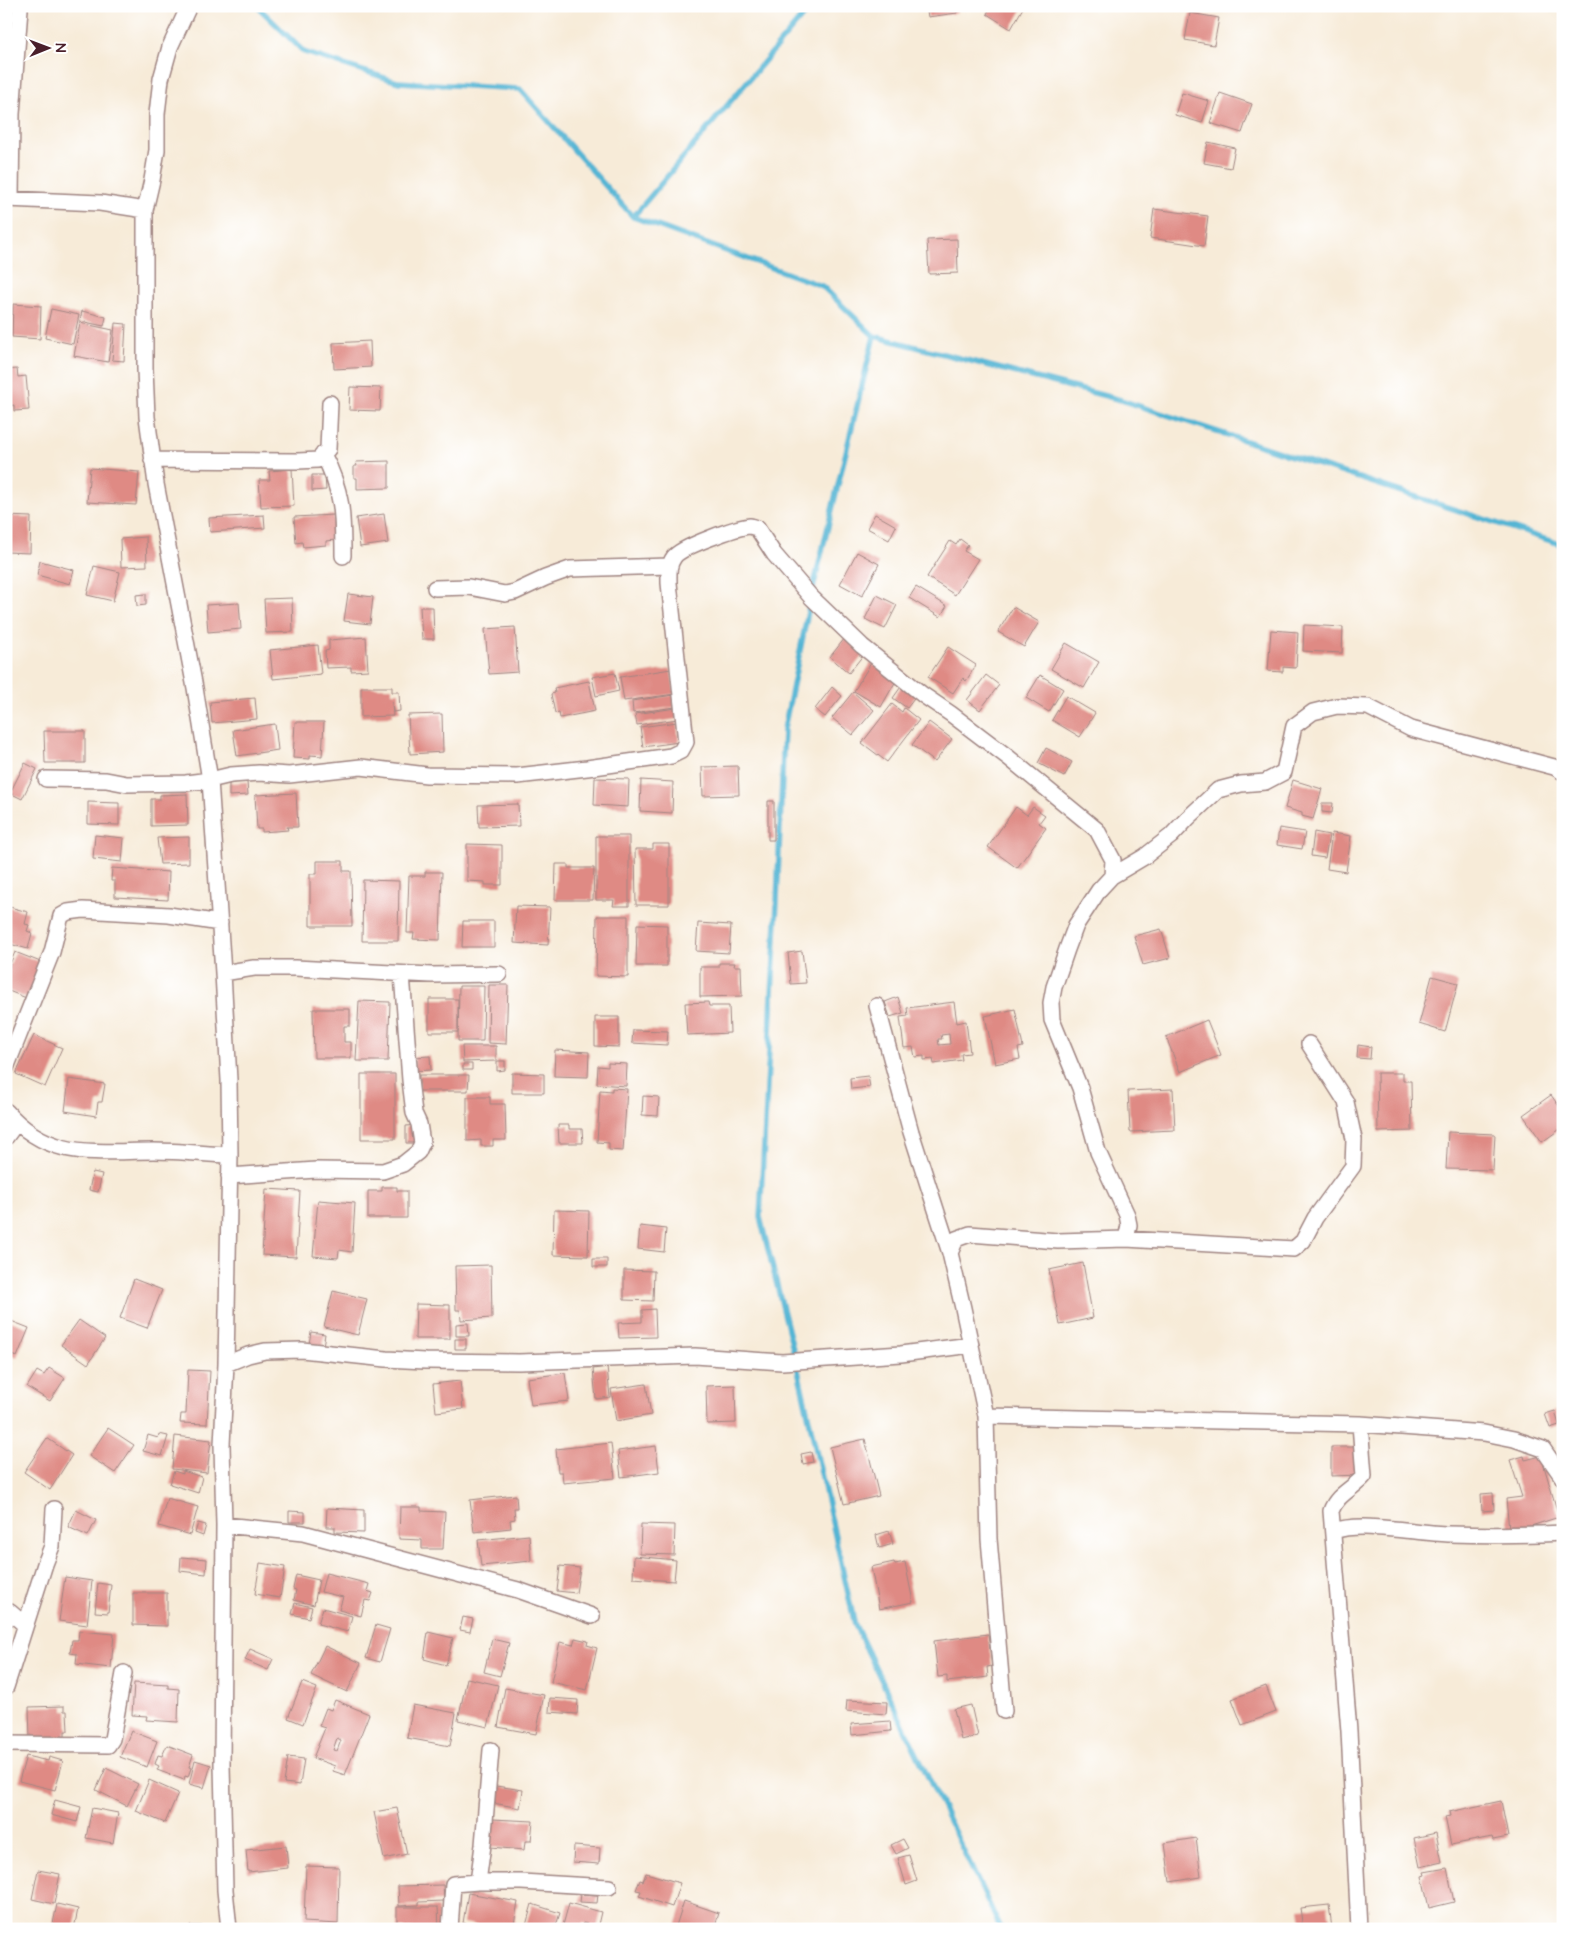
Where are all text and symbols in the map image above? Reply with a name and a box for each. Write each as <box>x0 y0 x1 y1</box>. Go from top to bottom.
north arrow <box>22 22 72 72</box>
text: N <box>50 43 70 53</box>

